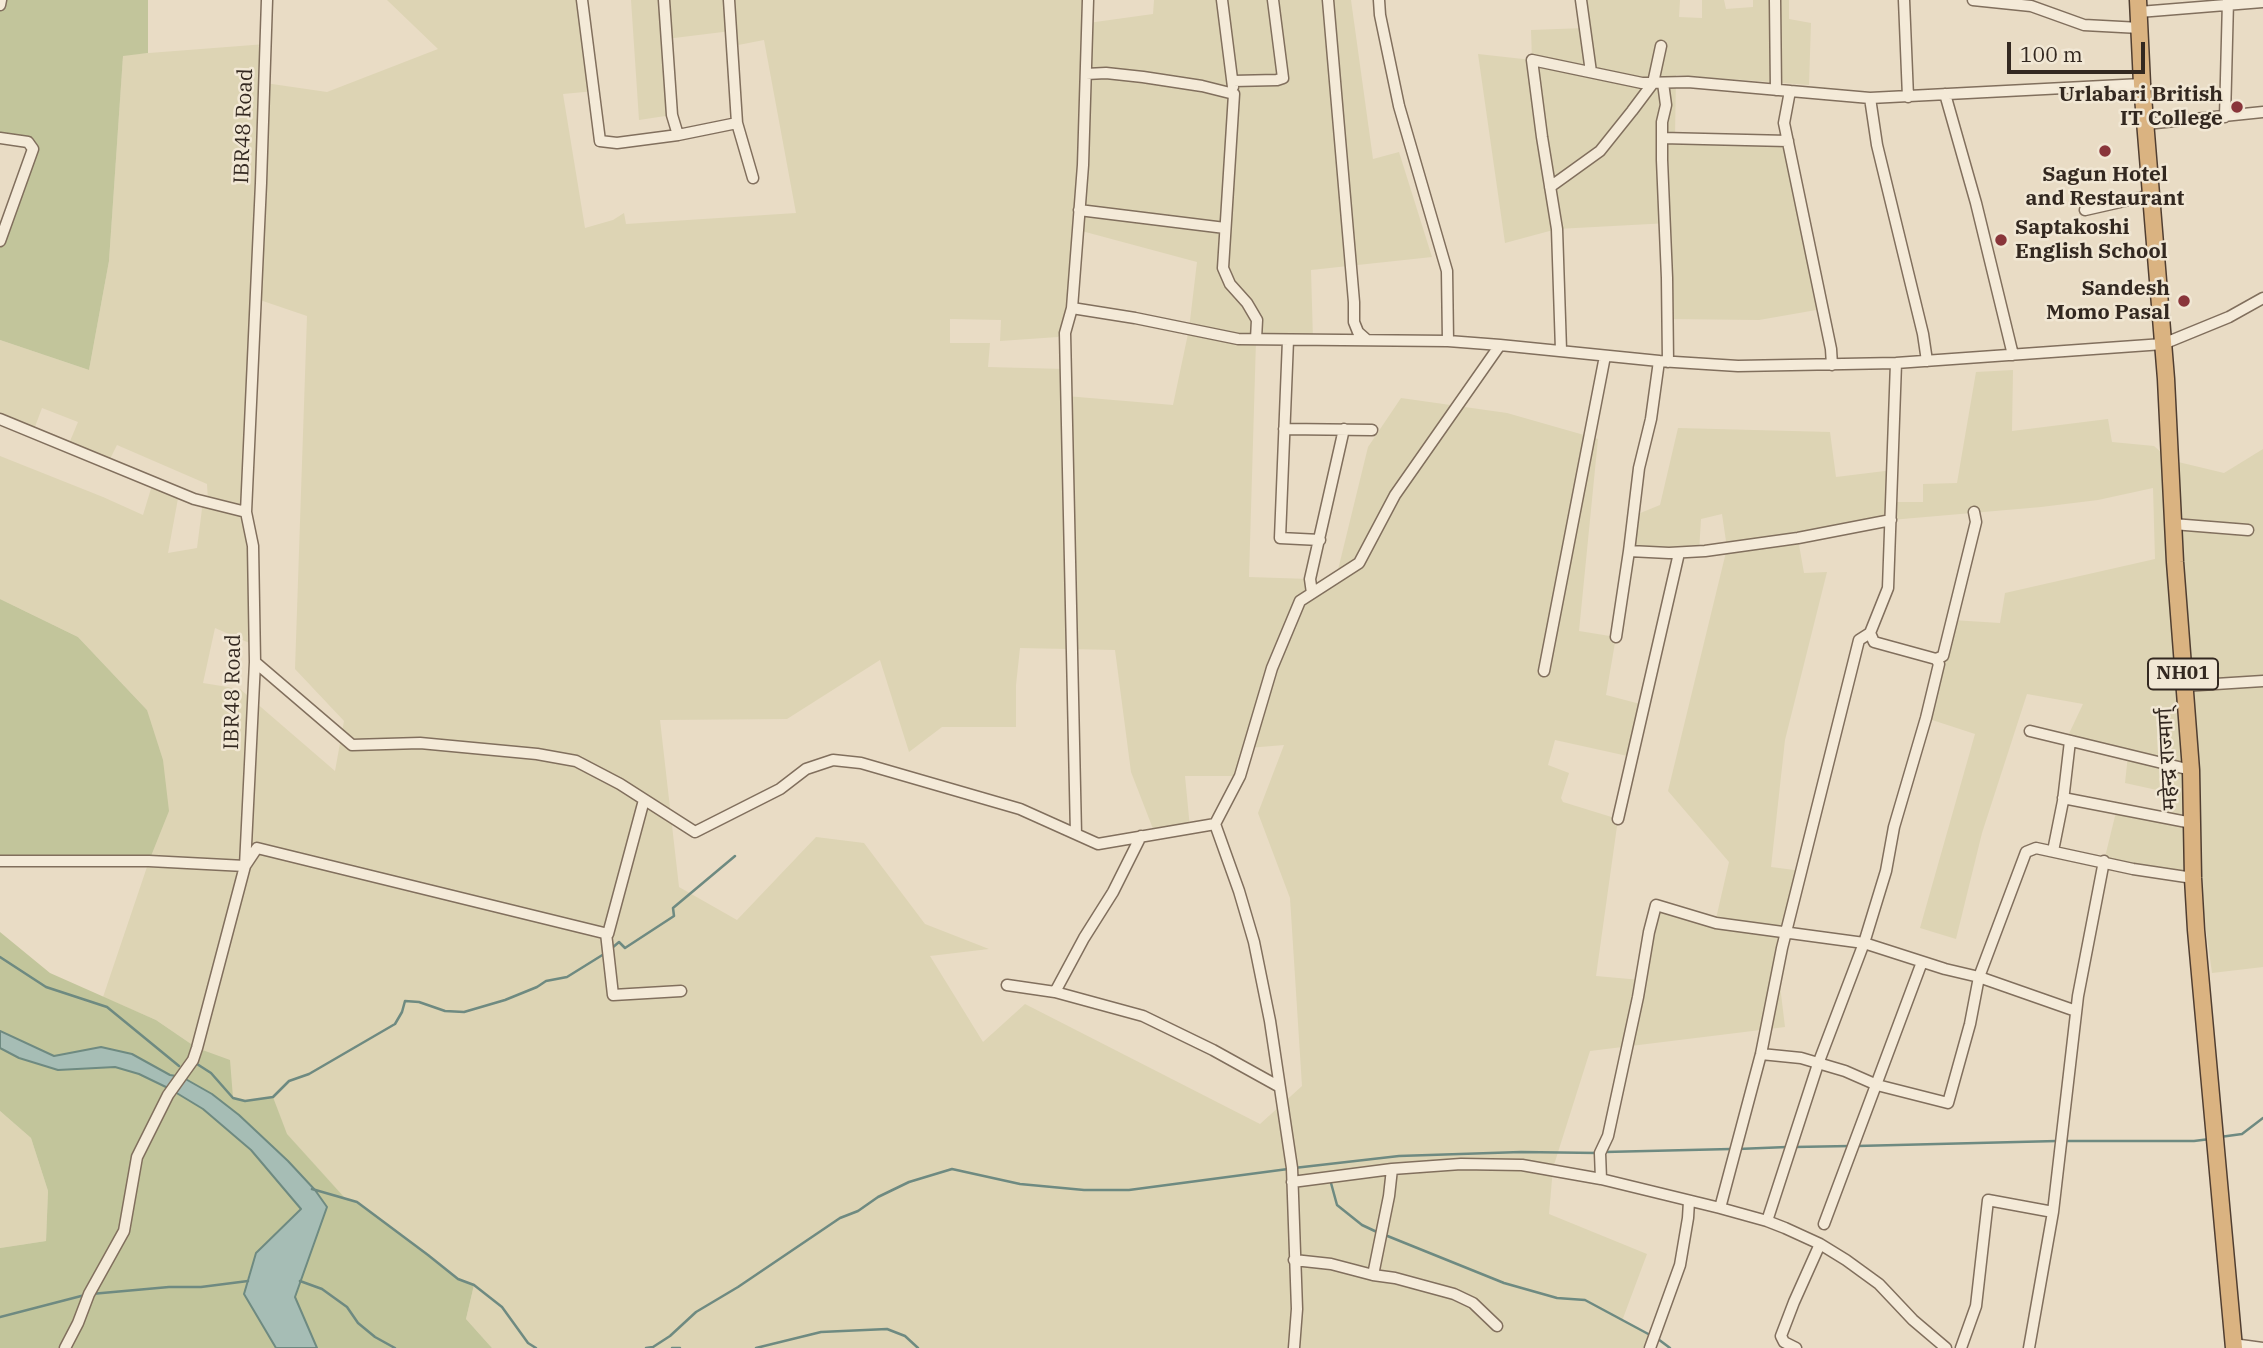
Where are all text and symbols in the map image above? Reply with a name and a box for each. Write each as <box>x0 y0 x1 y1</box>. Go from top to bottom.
scale bar <box>2011 28 2149 72</box>
text: 100 m <box>2020 40 2083 68</box>
street label: IBR48 Road <box>229 68 259 184</box>
place label: Urlabari British IT College <box>2058 82 2223 132</box>
marker: Urlabari British IT College <box>2229 99 2245 115</box>
marker: Sagun Hotel and Restaurant <box>2097 143 2113 159</box>
place label: Sagun Hotel and Restaurant <box>2026 162 2184 212</box>
place label: Saptakoshi English School <box>2015 215 2168 265</box>
marker: Saptakoshi English School <box>1993 232 2009 248</box>
place label: Sandesh Momo Pasal <box>2046 276 2170 326</box>
marker: Sandesh Momo Pasal <box>2176 293 2192 309</box>
street label: IBR48 Road <box>219 634 247 750</box>
road number: NH01 <box>2148 659 2218 690</box>
street label: महेन्द्र राज्मार्ग् <box>2153 707 2183 811</box>

